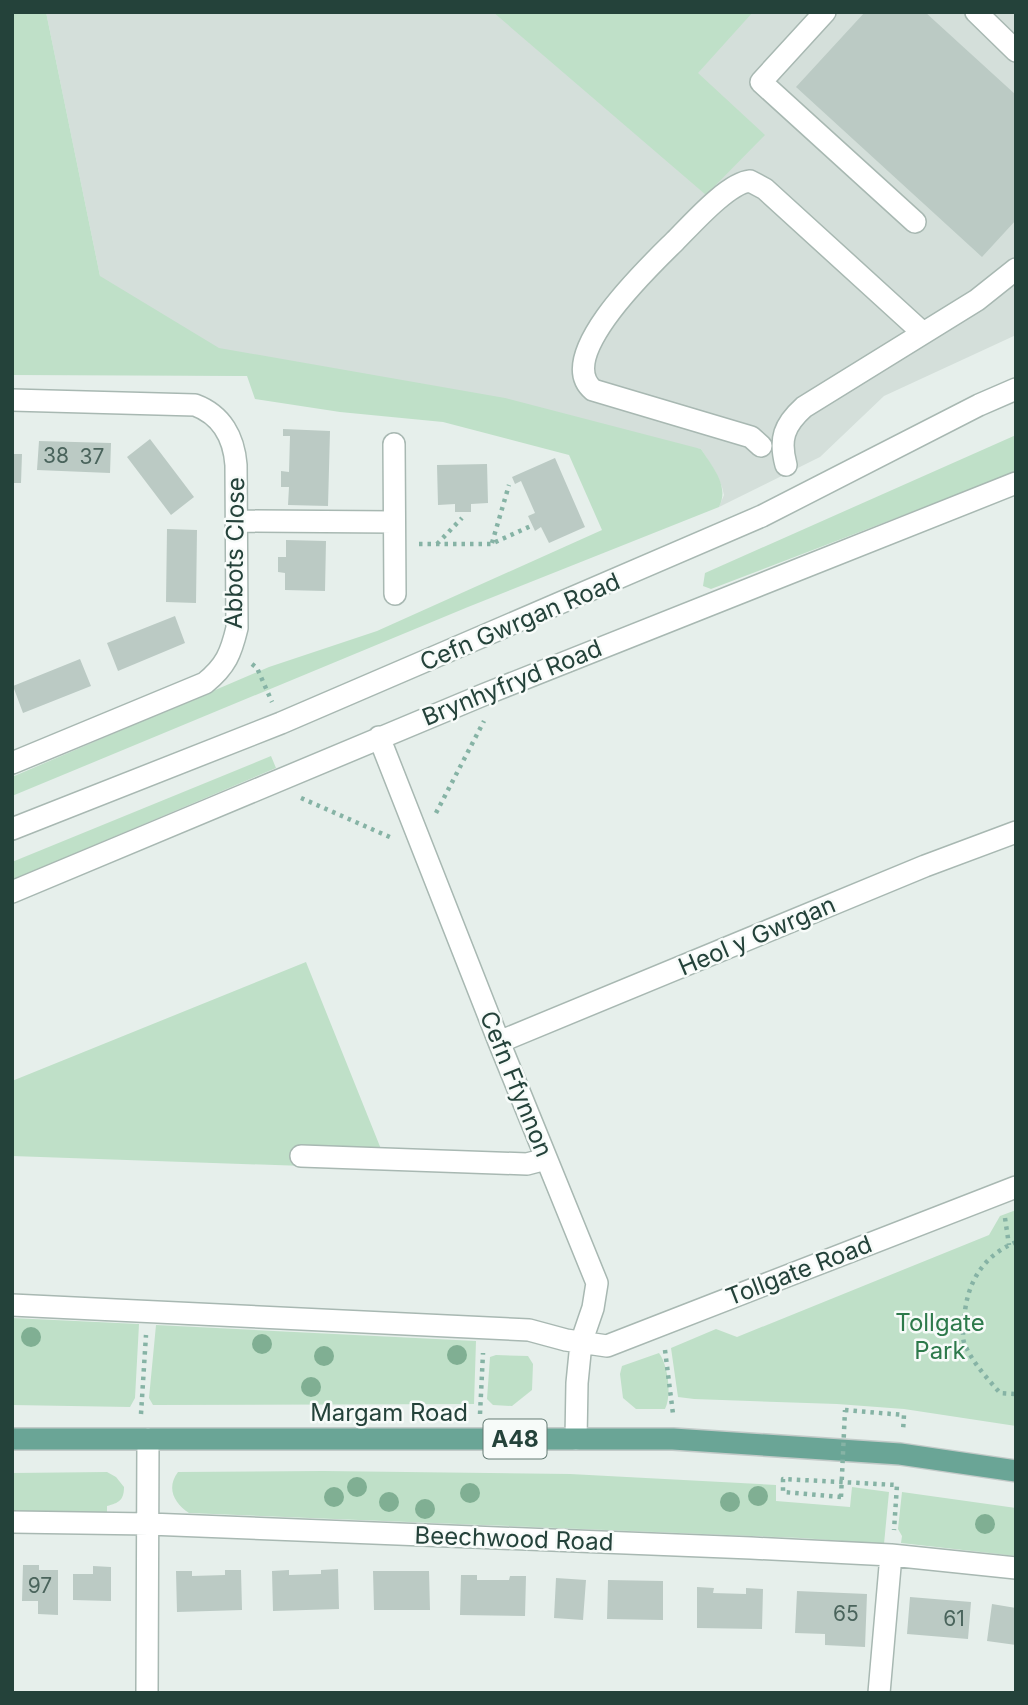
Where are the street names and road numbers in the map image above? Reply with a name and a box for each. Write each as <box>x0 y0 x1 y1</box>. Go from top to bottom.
street label: Abbots Close <box>219 477 250 629</box>
street label: Cefn Gwrgan Road <box>415 566 624 677</box>
street label: Brynhyfryd Road <box>418 633 606 732</box>
street label: Heol y Gwrgan <box>674 889 840 982</box>
street label: Cefn Ffynnon <box>474 1007 559 1161</box>
street label: Tollgate Road <box>722 1229 876 1312</box>
street label: Margam Road <box>310 1398 468 1427</box>
road number: A48 <box>484 1420 546 1458</box>
street label: Beechwood Road <box>414 1521 614 1556</box>

